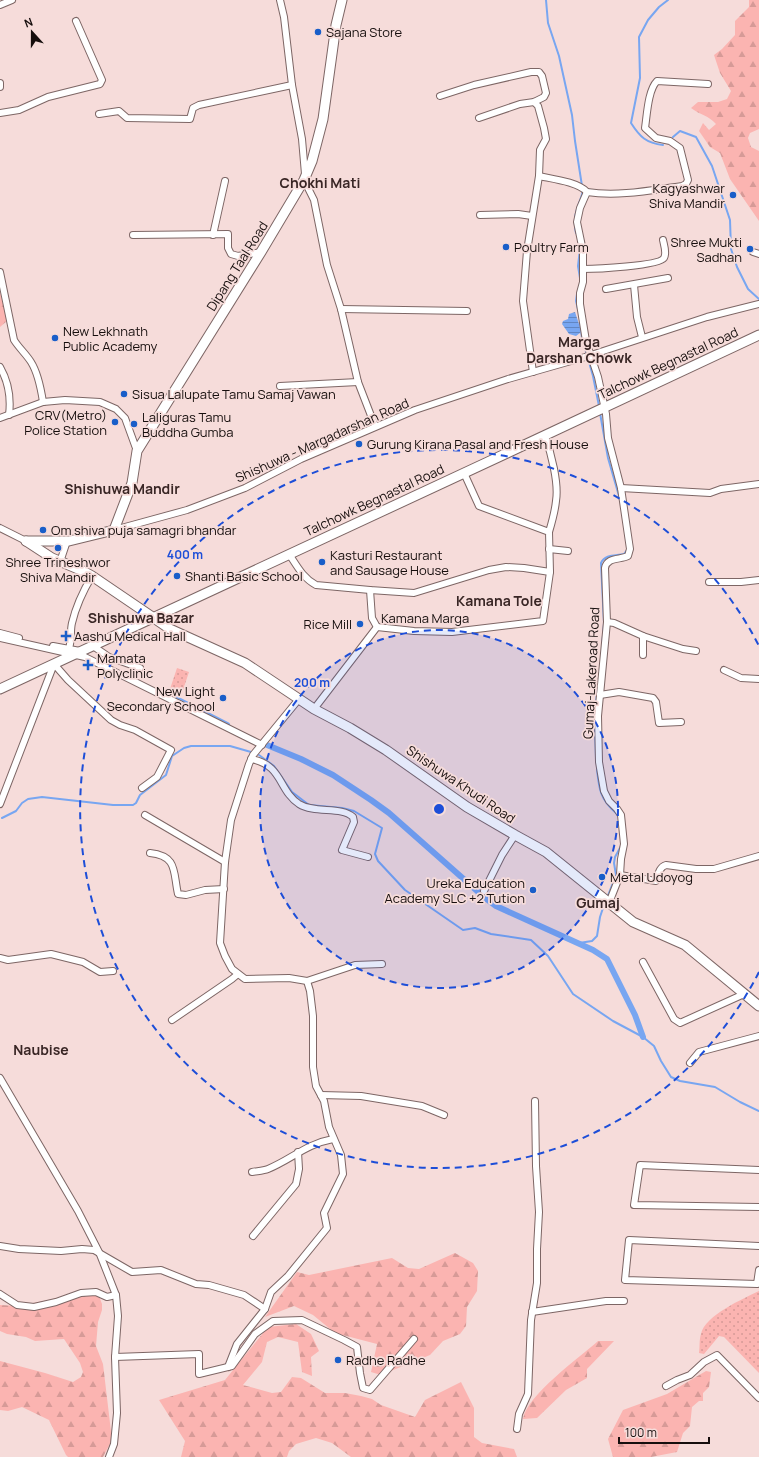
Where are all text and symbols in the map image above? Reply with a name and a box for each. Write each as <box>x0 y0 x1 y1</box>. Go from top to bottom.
north arrow <box>12 12 52 52</box>
text: N <box>22 14 35 31</box>
place label: Sajana Store <box>326 23 402 41</box>
marker: Sajana Store <box>313 27 323 37</box>
district label: Chokhi Mati <box>280 173 360 192</box>
place label: Kagyashwar Shiva Mandir <box>649 179 725 212</box>
marker: Kagyashwar Shiva Mandir <box>728 190 738 200</box>
street label: Dipang Taal Road <box>202 218 272 314</box>
place label: Shree Mukti Sadhan <box>671 233 742 266</box>
place label: Poultry Farm <box>514 238 589 256</box>
marker: Poultry Farm <box>501 242 511 252</box>
marker: Shree Mukti Sadhan <box>745 244 755 254</box>
place label: New Lekhnath Public Academy <box>63 322 158 355</box>
street label: Talchowk Begnastal Road <box>595 323 741 403</box>
district label: Marga Darshan Chowk <box>526 332 632 367</box>
marker: New Lekhnath Public Academy <box>50 333 60 343</box>
place label: Sisua Lalupate Tamu Samaj Vawan <box>132 385 336 403</box>
marker: Sisua Lalupate Tamu Samaj Vawan <box>119 389 129 399</box>
street label: Shishuwa - Margadarshan Road <box>232 393 412 487</box>
place label: CRV(Metro) Police Station <box>24 406 107 439</box>
place label: Laliguras Tamu Buddha Gumba <box>142 408 233 441</box>
marker: CRV(Metro) Police Station <box>110 417 120 427</box>
marker: Laliguras Tamu Buddha Gumba <box>129 419 139 429</box>
place label: Gurung Kirana Pasal and Fresh House <box>367 435 589 453</box>
marker: Gurung Kirana Pasal and Fresh House <box>354 439 364 449</box>
street label: Talchowk Begnastal Road <box>301 460 447 540</box>
district label: Shishuwa Mandir <box>64 479 180 498</box>
place label: Om shiva puja samagri bhandar <box>51 521 237 539</box>
marker: Om shiva puja samagri bhandar <box>38 525 48 535</box>
marker: Shree Trineshwor Shiva Mandir <box>53 543 63 553</box>
text: 400 m <box>167 546 203 563</box>
place label: Kasturi Restaurant and Sausage House <box>330 546 449 579</box>
place label: Shree Trineshwor Shiva Mandir <box>6 553 111 586</box>
marker: Kasturi Restaurant and Sausage House <box>317 557 327 567</box>
place label: Shanti Basic School <box>185 567 303 585</box>
marker: Shanti Basic School <box>172 571 182 581</box>
district label: Kamana Tole <box>456 591 542 610</box>
street label: Gumaj-Lakeroad Road <box>579 607 603 739</box>
district label: Shishuwa Bazar <box>88 608 195 627</box>
street label: Kamana Marga <box>381 609 469 627</box>
place label: Rice Mill <box>304 615 352 633</box>
marker: Rice Mill <box>355 619 365 629</box>
place label: Aashu Medical Hall <box>74 627 186 645</box>
marker: Aashu Medical Hall <box>61 631 71 641</box>
place label: Mamata Polyclinic <box>97 649 153 682</box>
marker: Mamata Polyclinic <box>82 659 94 671</box>
text: 200 m <box>294 674 330 691</box>
place label: New Light Secondary School <box>107 682 215 715</box>
marker: New Light Secondary School <box>218 693 228 703</box>
street label: Shishuwa Khudi Road <box>403 741 519 827</box>
centre of rings <box>432 802 446 816</box>
place label: Metal Udoyog <box>610 868 693 886</box>
marker: Metal Udoyog <box>597 872 607 882</box>
place label: Ureka Education Academy SLC +2 Tution <box>385 874 525 907</box>
marker: Ureka Education Academy SLC +2 Tution <box>528 885 538 895</box>
district label: Gumaj <box>576 893 620 912</box>
district label: Naubise <box>13 1040 69 1059</box>
place label: Radhe Radhe <box>346 1351 426 1369</box>
marker: Radhe Radhe <box>333 1355 343 1365</box>
scale bar <box>619 1419 709 1445</box>
text: 100 m <box>625 1424 657 1441</box>

